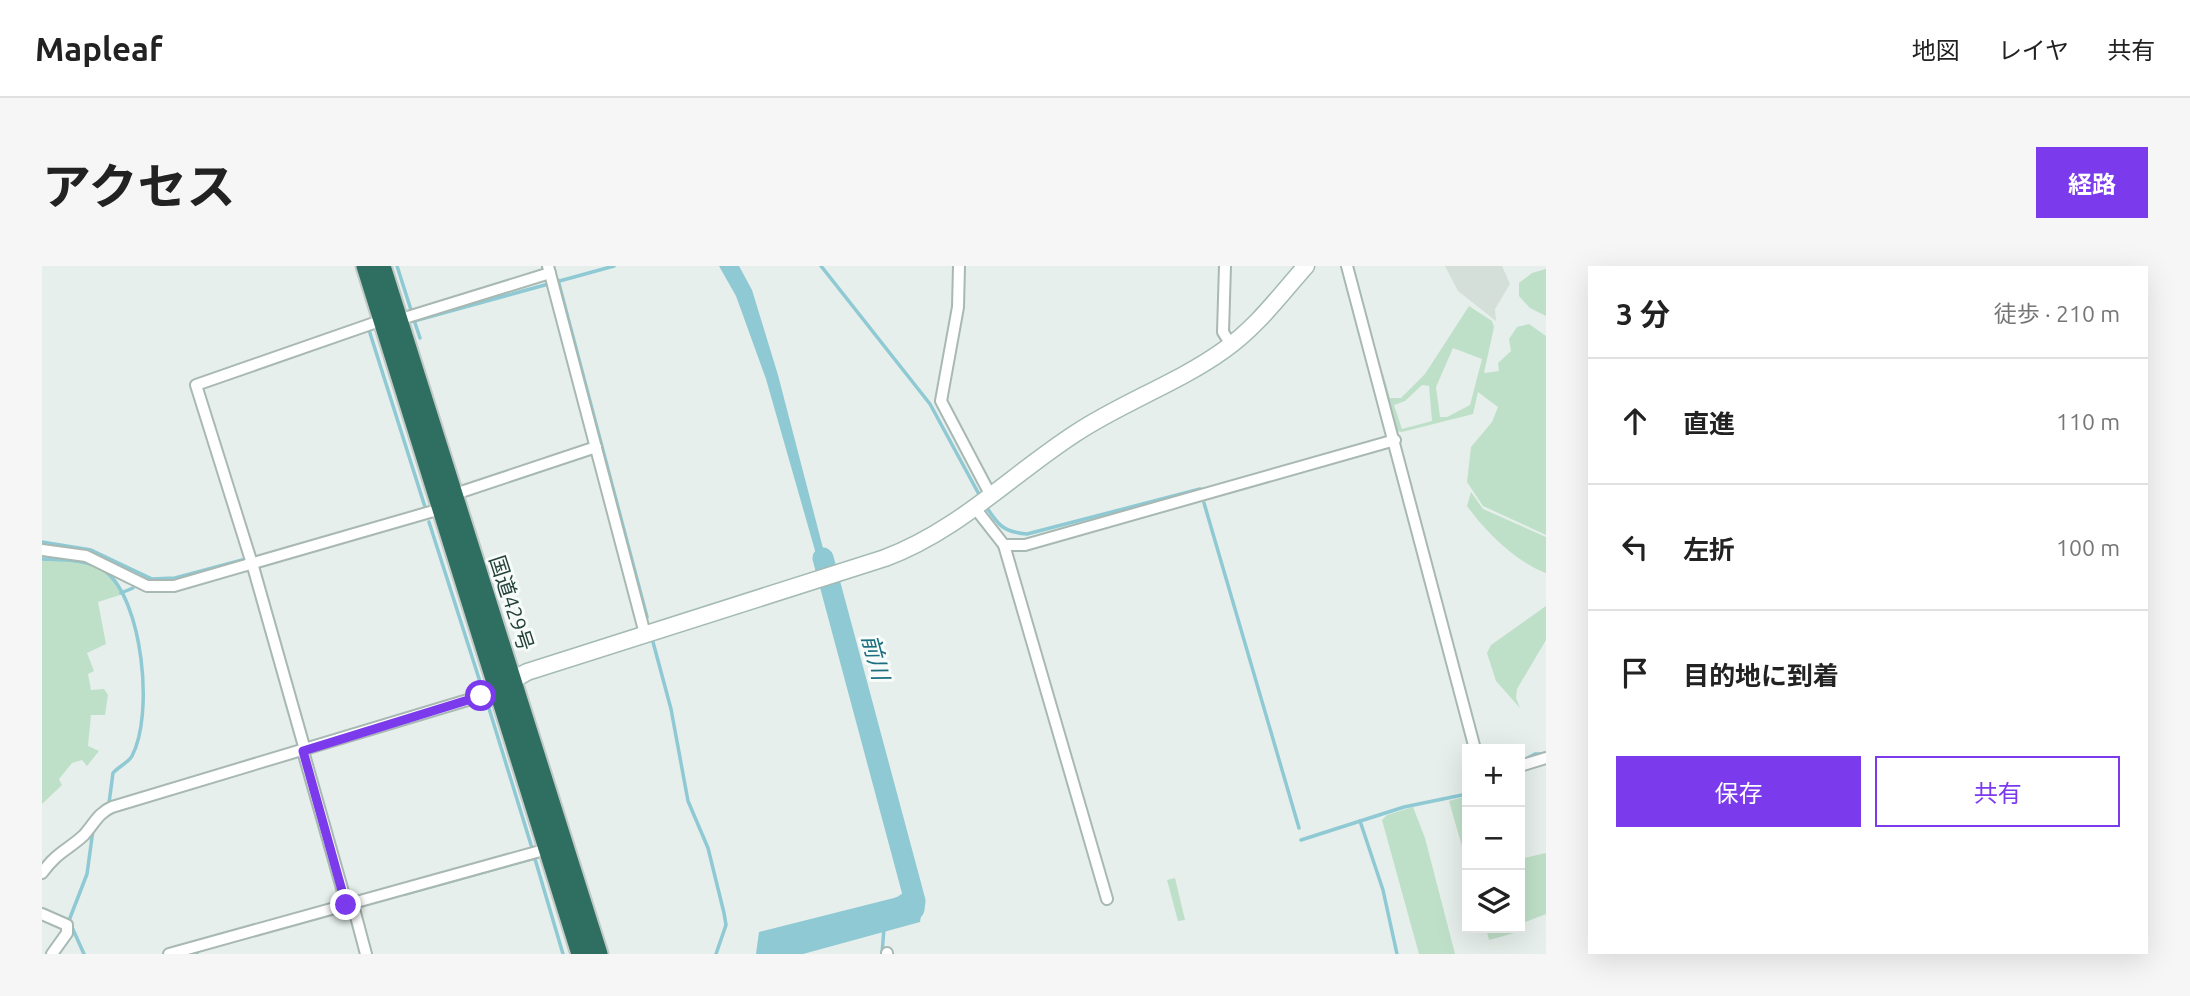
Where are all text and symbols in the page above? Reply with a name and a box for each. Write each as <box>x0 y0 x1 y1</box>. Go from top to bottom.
text: Mapleaf <box>35 30 163 67</box>
text: 地図 <box>1912 37 1960 64</box>
text: レイヤ <box>1998 37 2069 64</box>
text: 共有 <box>2107 37 2155 64</box>
button: 経路 <box>2036 147 2148 218</box>
text: アクセス <box>42 158 236 213</box>
text: 3 分 <box>1616 297 1670 331</box>
text: 徒歩 · 210 m <box>1994 301 2120 326</box>
icon: ahead <box>1616 402 1654 440</box>
text: 直進 <box>1683 409 1735 438</box>
text: 110 m <box>2056 409 2120 434</box>
icon: left <box>1616 528 1654 566</box>
text: 左折 <box>1683 535 1735 564</box>
text: 100 m <box>2056 535 2120 560</box>
street label: 国道429号 <box>485 552 539 654</box>
water label: 前川 <box>858 632 895 685</box>
icon: arrive <box>1616 654 1654 692</box>
text: 目的地に到着 <box>1683 661 1839 690</box>
route start <box>465 680 496 711</box>
map controls <box>1462 744 1525 933</box>
button: + <box>1462 744 1525 807</box>
button: 保存 <box>1616 756 1861 827</box>
button: 共有 <box>1875 756 2120 827</box>
button: − <box>1462 807 1525 870</box>
button: layers <box>1462 870 1525 933</box>
route end <box>330 889 361 920</box>

